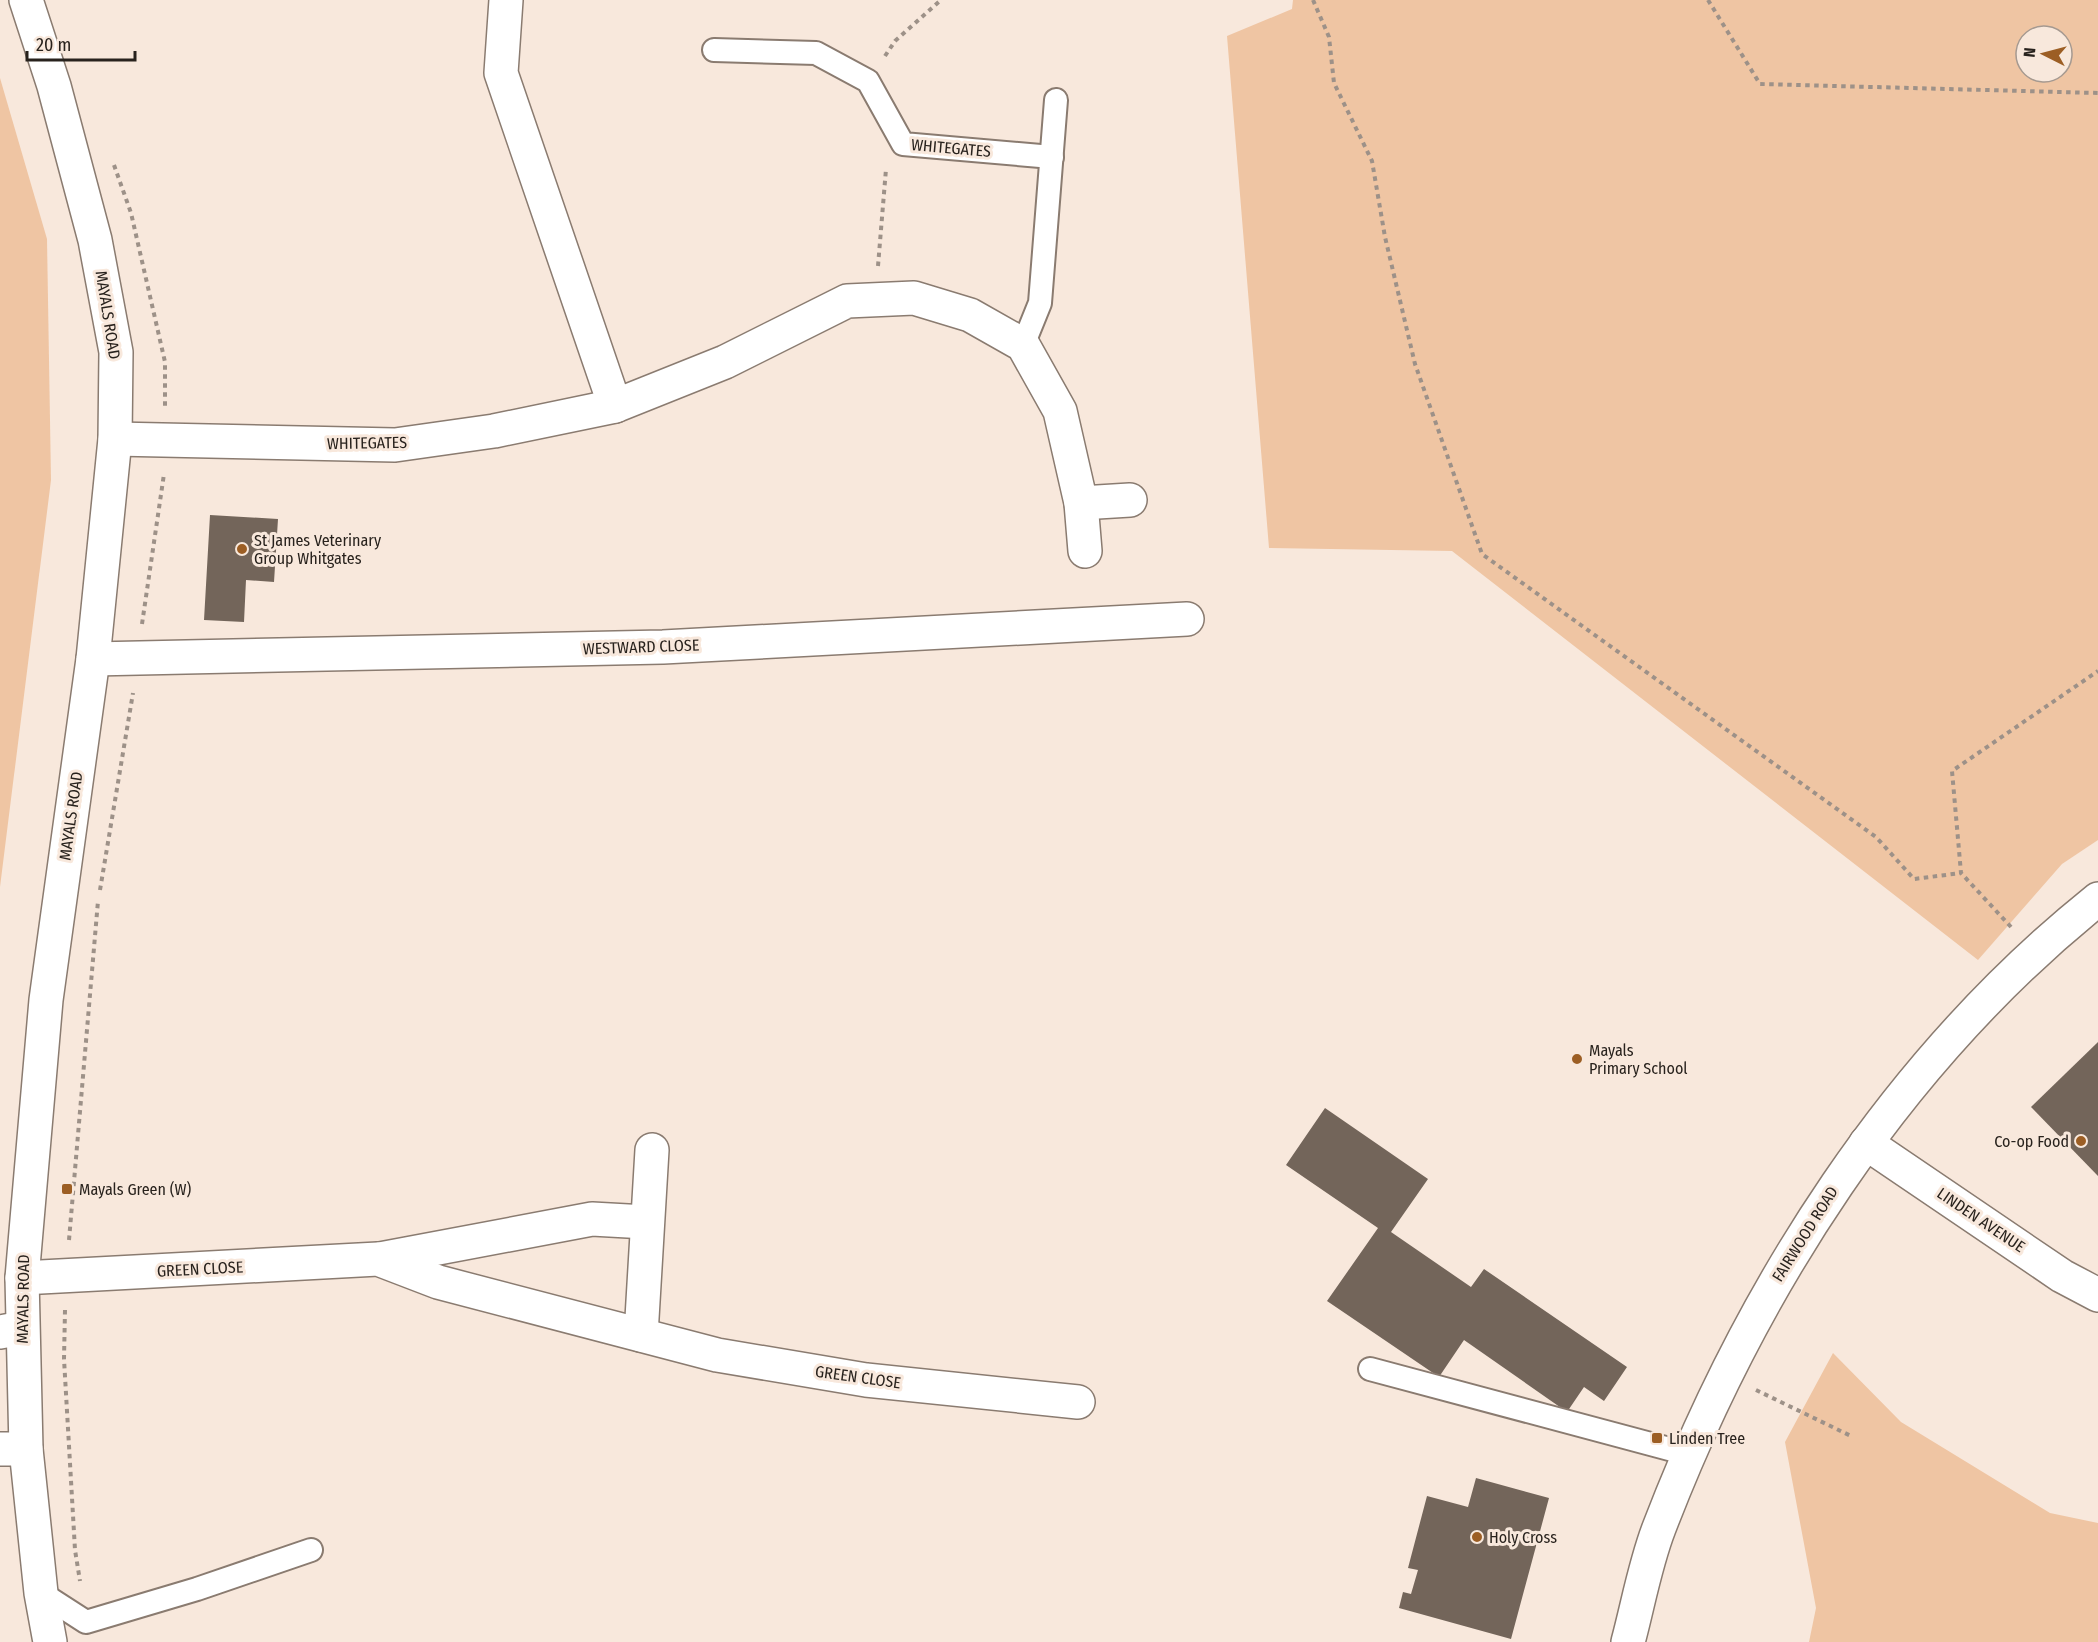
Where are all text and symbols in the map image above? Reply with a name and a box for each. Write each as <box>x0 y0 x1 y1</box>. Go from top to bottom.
scale bar <box>27 24 135 62</box>
north arrow <box>2014 24 2074 84</box>
text: 20 m <box>36 34 71 56</box>
text: N <box>2020 47 2040 58</box>
street label: WHITEGATES <box>910 135 992 161</box>
street label: MAYALS ROAD <box>92 269 124 361</box>
street label: WHITEGATES <box>327 433 407 453</box>
place label: St James Veterinary Group Whitgates <box>254 531 382 568</box>
marker: St James Veterinary Group Whitgates <box>235 542 249 556</box>
street label: WESTWARD CLOSE <box>582 635 700 659</box>
street label: MAYALS ROAD <box>55 770 87 862</box>
place label: Mayals Primary School <box>1589 1041 1688 1078</box>
marker: Mayals Primary School <box>1570 1052 1584 1066</box>
place label: Co-op Food <box>1994 1132 2069 1151</box>
marker: Co-op Food <box>2074 1134 2088 1148</box>
place label: Mayals Green (W) <box>79 1180 191 1199</box>
marker: Mayals Green (W) <box>60 1182 74 1196</box>
street label: FAIRWOOD ROAD <box>1768 1183 1842 1285</box>
street label: LINDEN AVENUE <box>1934 1184 2028 1256</box>
street label: MAYALS ROAD <box>13 1254 33 1344</box>
street label: GREEN CLOSE <box>156 1257 244 1281</box>
street label: GREEN CLOSE <box>814 1362 902 1392</box>
place label: Linden Tree <box>1669 1429 1745 1448</box>
marker: Linden Tree <box>1650 1431 1664 1445</box>
place label: Holy Cross <box>1489 1528 1557 1547</box>
marker: Holy Cross <box>1470 1530 1484 1544</box>

